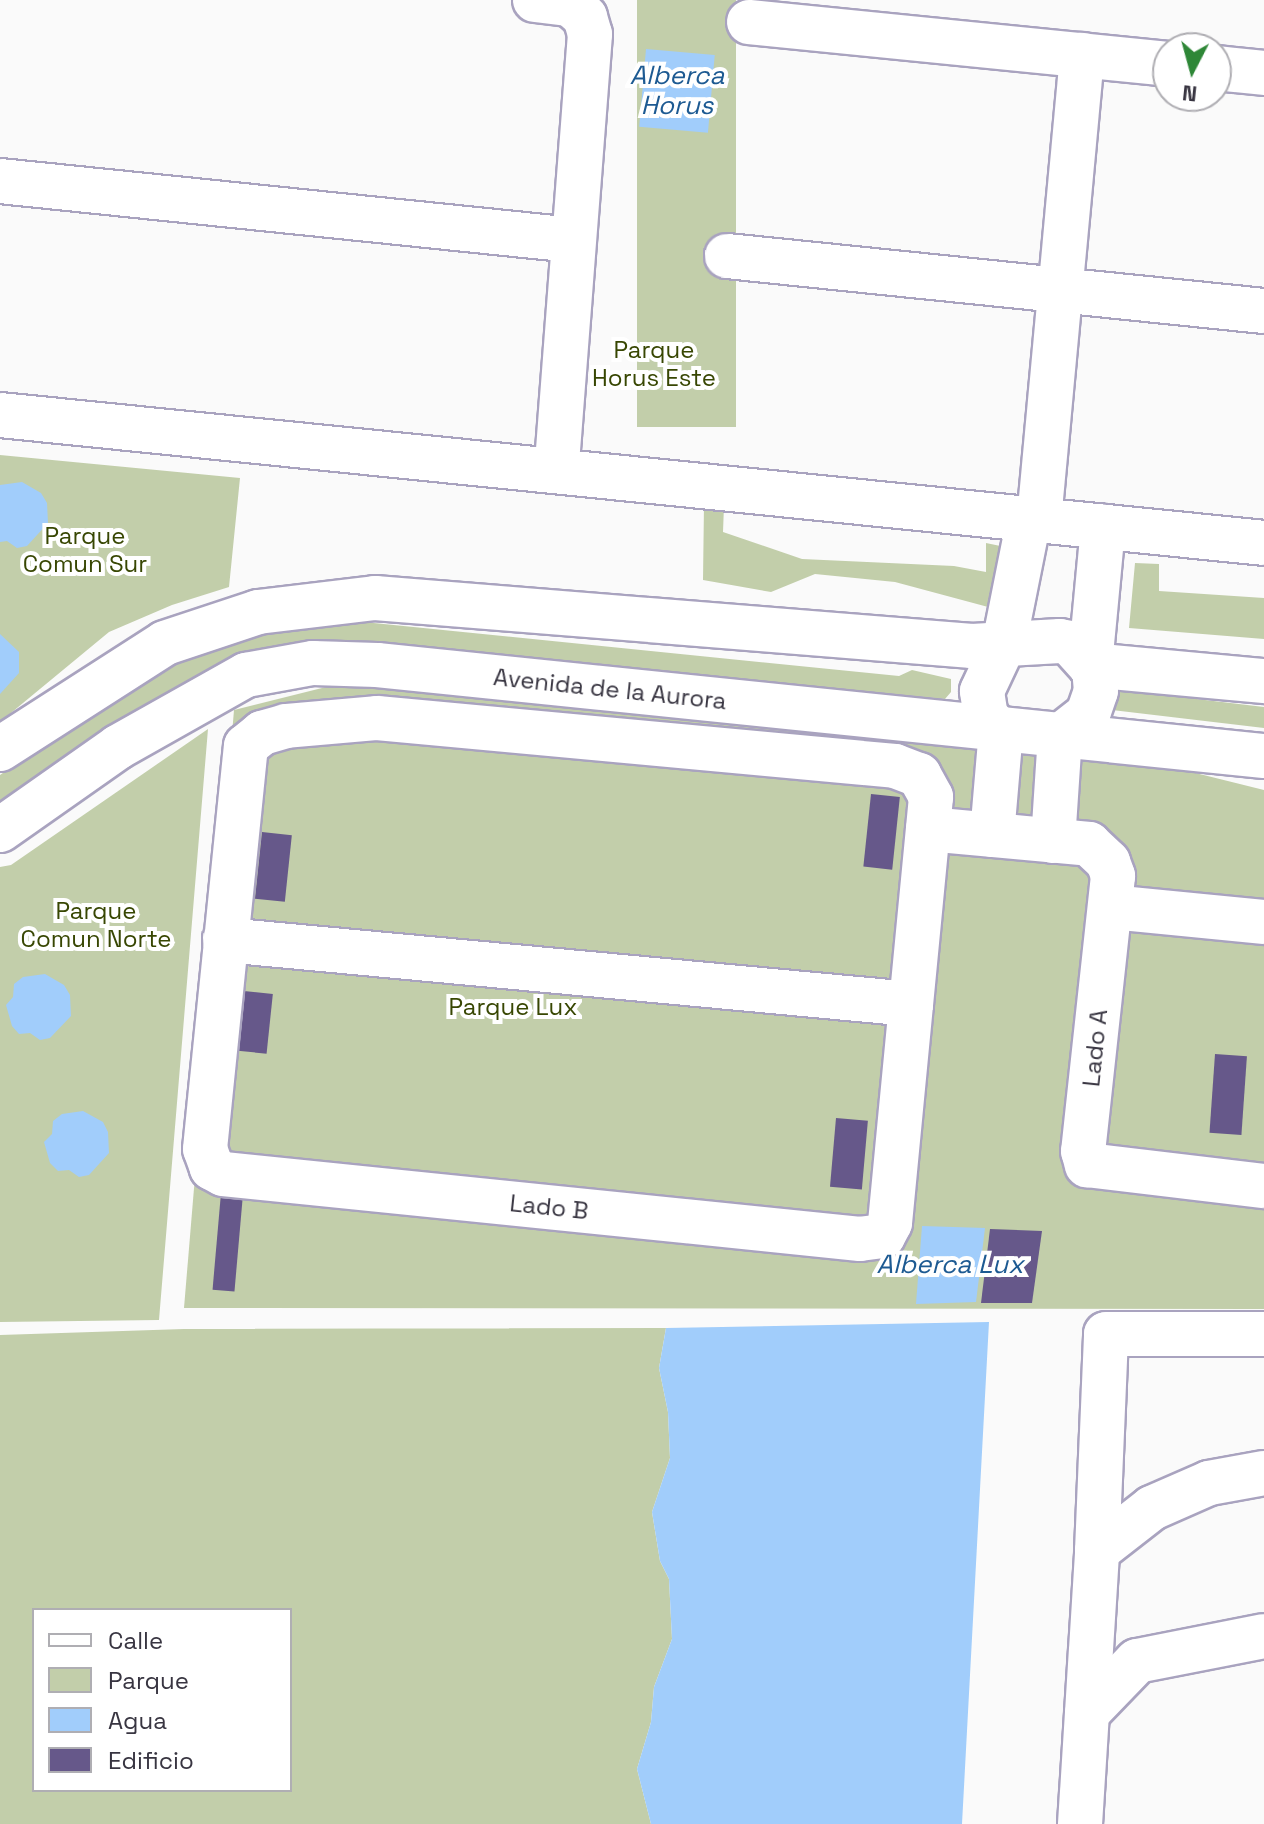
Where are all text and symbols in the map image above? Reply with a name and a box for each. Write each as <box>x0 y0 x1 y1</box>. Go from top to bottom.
north arrow <box>1152 32 1232 112</box>
water label: Alberca Horus <box>630 60 724 122</box>
text: N <box>1181 79 1198 109</box>
park label: Parque Horus Este <box>592 336 716 392</box>
park label: Parque Comun Sur <box>23 522 147 578</box>
street label: Avenida de la Aurora <box>492 662 728 716</box>
park label: Parque Comun Norte <box>21 897 171 953</box>
park label: Parque Lux <box>448 993 578 1021</box>
street label: Lado A <box>1077 1008 1113 1088</box>
street label: Lado B <box>508 1189 590 1225</box>
water label: Alberca Lux <box>877 1249 1023 1281</box>
legend <box>32 1608 292 1792</box>
text: Calle <box>108 1625 163 1656</box>
text: Parque <box>108 1665 189 1696</box>
text: Agua <box>108 1705 167 1736</box>
text: Edificio <box>108 1745 194 1776</box>

